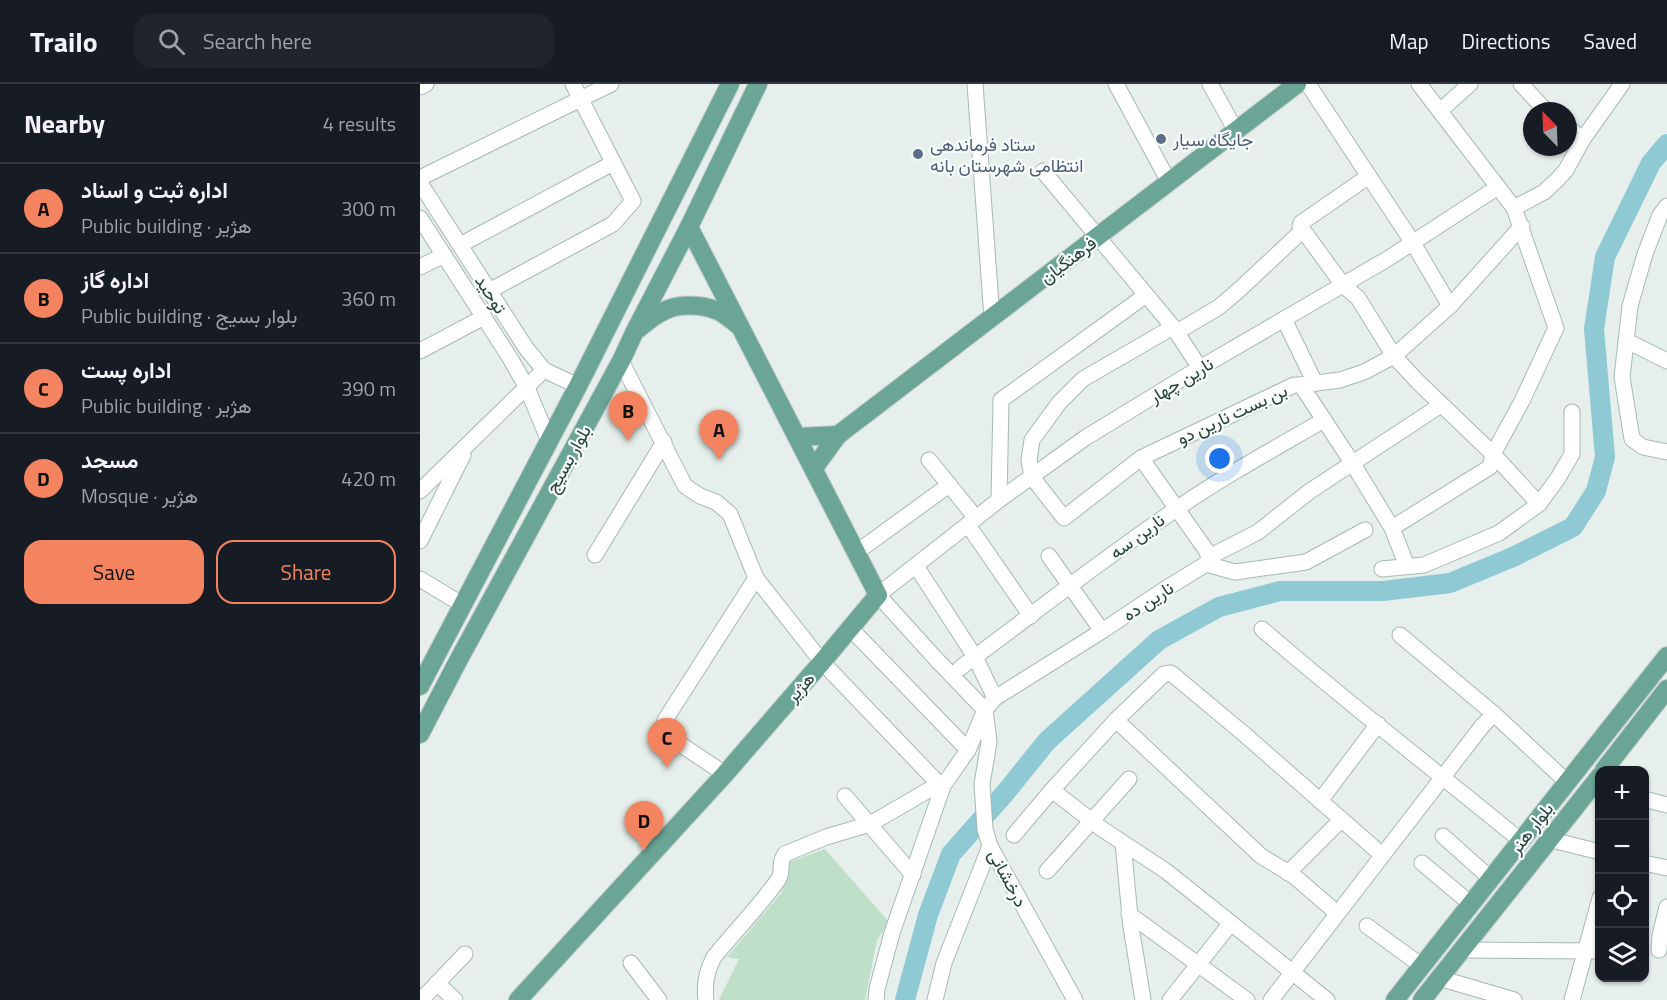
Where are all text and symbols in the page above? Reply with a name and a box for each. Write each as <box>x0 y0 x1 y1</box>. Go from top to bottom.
search box <box>134 14 554 68</box>
text: Trailo <box>30 20 98 63</box>
text: Search here <box>203 24 312 58</box>
icon: search <box>155 25 188 58</box>
text: Map <box>1389 25 1429 57</box>
text: Directions <box>1462 25 1551 57</box>
text: Saved <box>1584 25 1637 57</box>
north arrow <box>1523 102 1577 156</box>
text: Nearby <box>24 104 105 143</box>
text: 4 results <box>323 108 396 139</box>
place label: جایگاه سیار <box>1172 126 1253 153</box>
place label: ستاد فرماندهی انتظامی شهرستان بانه <box>930 131 1083 179</box>
marker: جایگاه سیار <box>1154 132 1168 146</box>
marker: ستاد فرماندهی انتظامی شهرستان بانه <box>911 147 925 161</box>
text: اداره ثبت و اسناد <box>81 173 228 207</box>
text: A <box>37 193 50 224</box>
text: 300 m <box>341 193 396 224</box>
text: Public building · هژیر <box>81 210 252 241</box>
street label: فرهنگیان <box>1034 230 1102 290</box>
text: اداره گاز <box>81 263 149 297</box>
street label: توحید <box>468 269 514 319</box>
text: B <box>37 283 50 314</box>
text: 360 m <box>341 283 396 314</box>
text: Public building · بلوار بسیج <box>81 300 297 331</box>
street label: نارین چهار <box>1143 350 1218 410</box>
text: اداره پست <box>81 353 171 387</box>
text: C <box>38 373 49 404</box>
text: 390 m <box>341 373 396 404</box>
street label: بن بست نارین دو <box>1172 377 1292 451</box>
text: Public building · هژیر <box>81 390 252 421</box>
pin: B <box>608 392 648 441</box>
pin: A <box>700 410 738 460</box>
street label: بلوار بسیج <box>538 420 598 498</box>
text: مسجد <box>81 443 138 477</box>
your location <box>1205 444 1234 473</box>
text: D <box>37 463 50 494</box>
text: 420 m <box>341 463 396 494</box>
text: Mosque · هژیر <box>81 480 198 511</box>
street label: نارین سه <box>1104 507 1170 565</box>
button: Save <box>24 540 204 604</box>
button: Share <box>216 540 396 604</box>
street label: نارین ده <box>1117 574 1179 628</box>
street label: هژیر <box>778 666 821 709</box>
pin: C <box>648 718 686 768</box>
map controls <box>1595 766 1649 982</box>
button: + <box>1595 766 1649 820</box>
street label: بلوار هنر <box>1502 796 1560 860</box>
pin: D <box>624 802 664 851</box>
button: − <box>1595 820 1649 874</box>
street label: درخشانی <box>981 844 1035 912</box>
button: locate <box>1595 874 1649 928</box>
button: layers <box>1595 928 1649 982</box>

